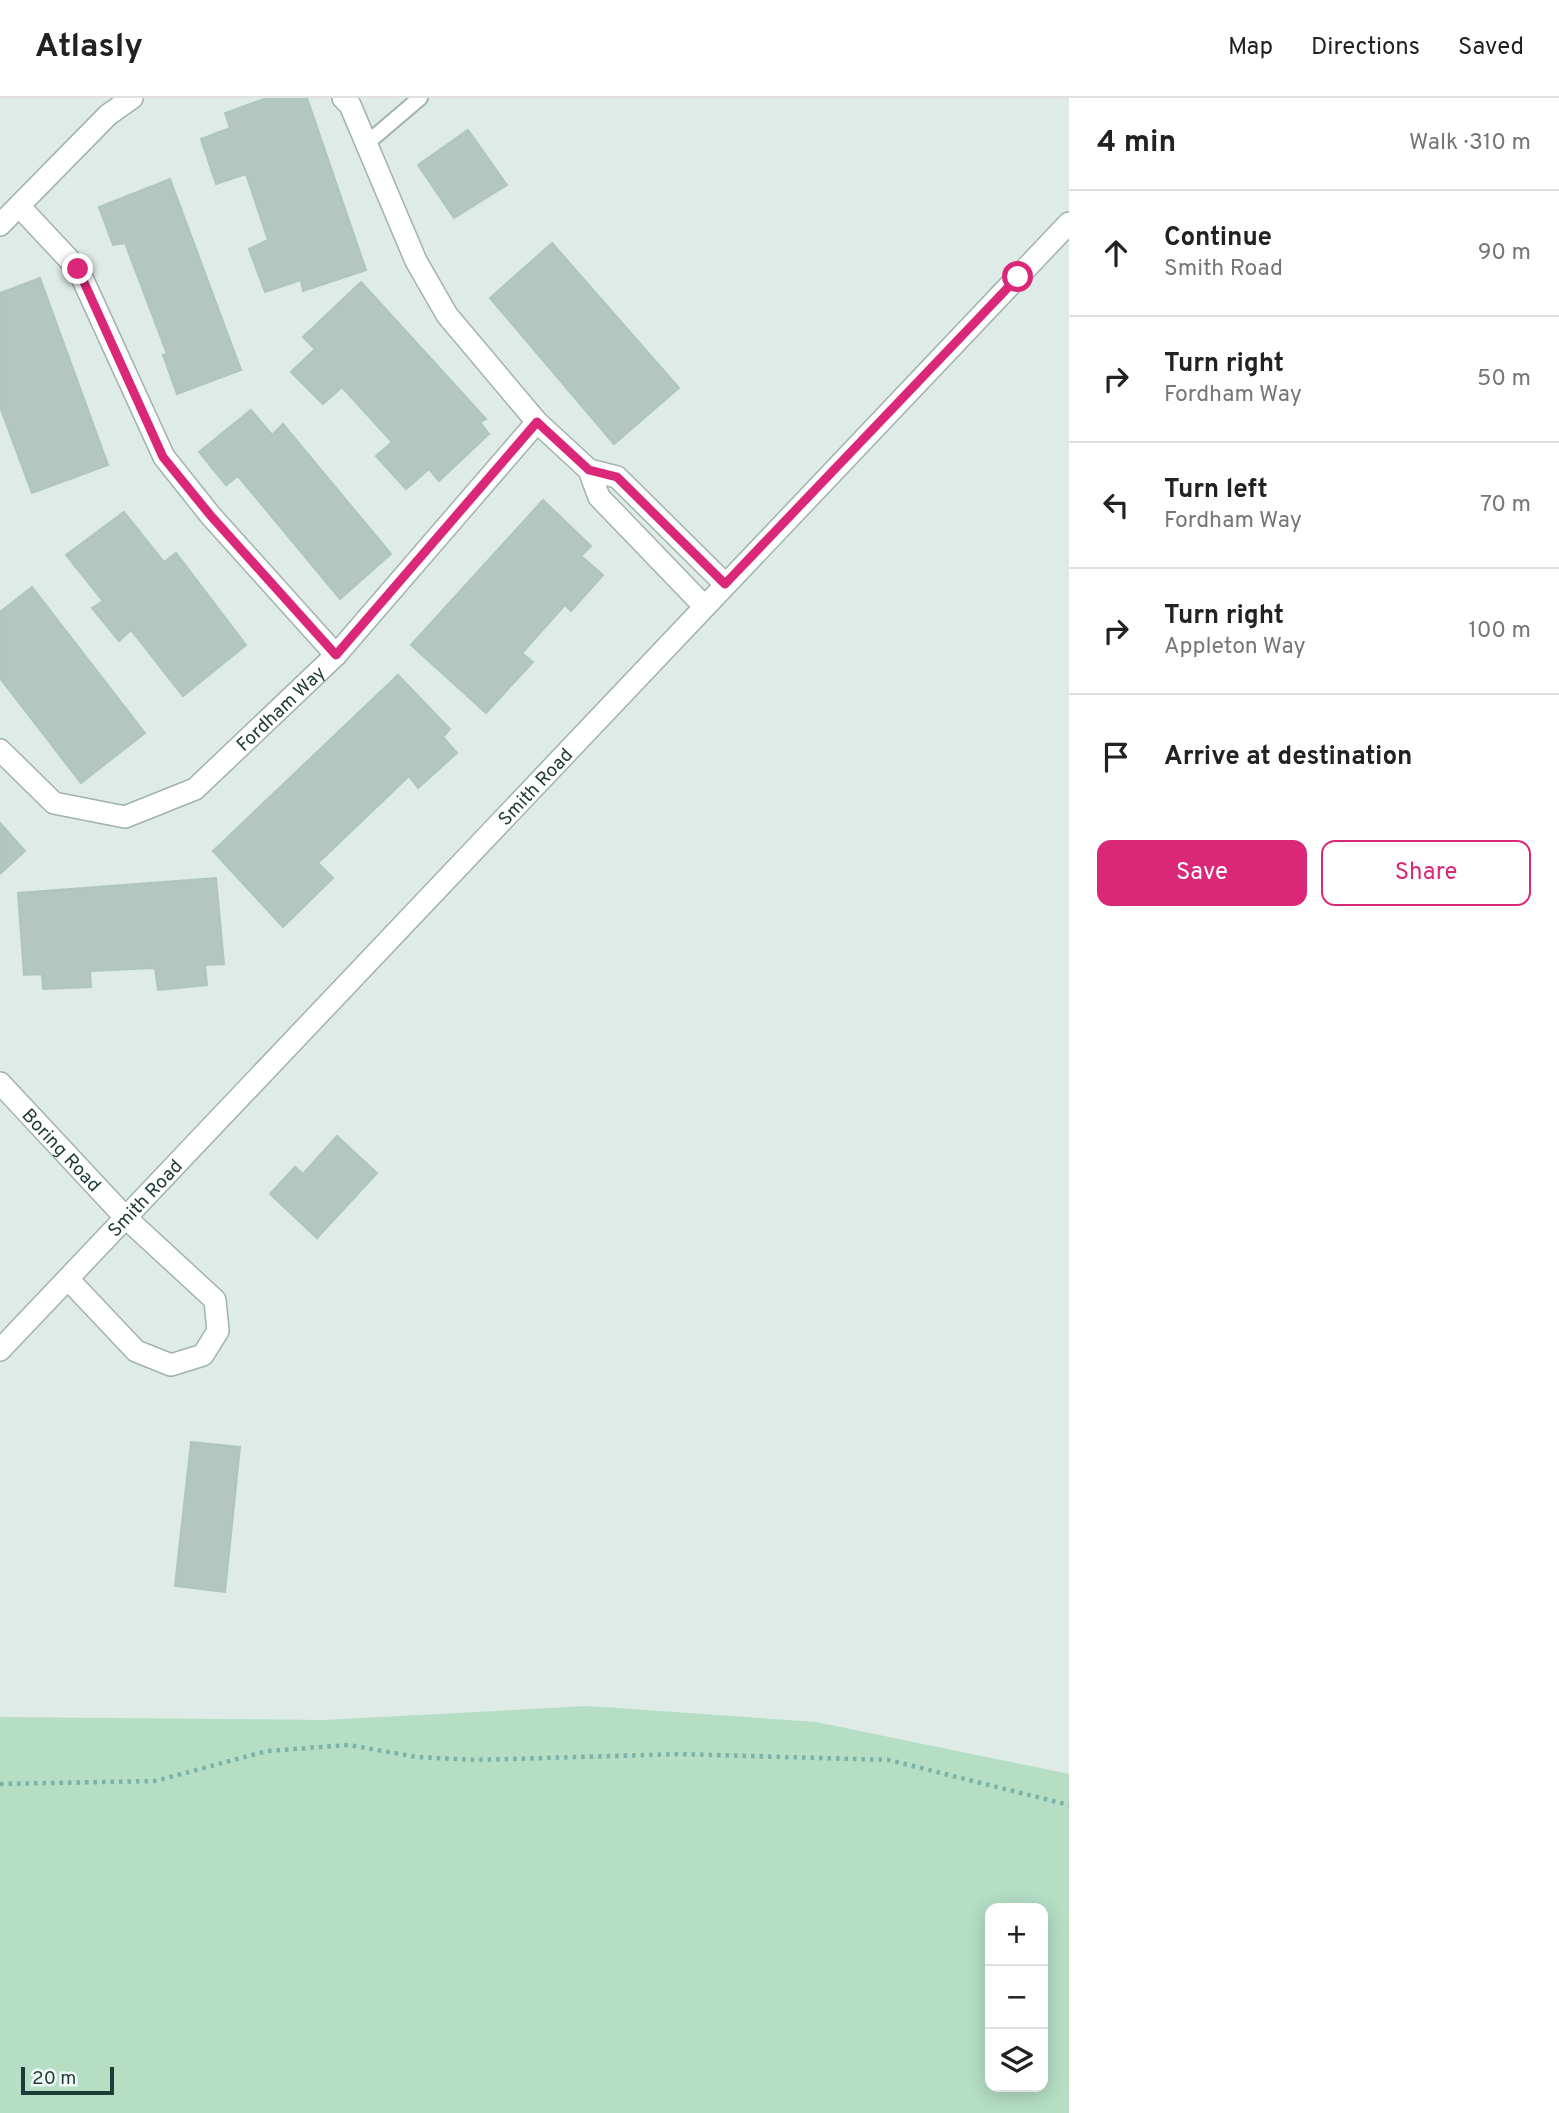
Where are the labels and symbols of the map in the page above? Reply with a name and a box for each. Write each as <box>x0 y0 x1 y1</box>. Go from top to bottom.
route end <box>62 253 93 284</box>
route start <box>1002 261 1033 292</box>
street label: Fordham Way <box>232 661 331 757</box>
street label: Smith Road <box>494 744 579 832</box>
street label: Boring Road <box>16 1104 105 1198</box>
street label: Smith Road <box>103 1155 189 1243</box>
scale bar <box>21 2064 114 2096</box>

